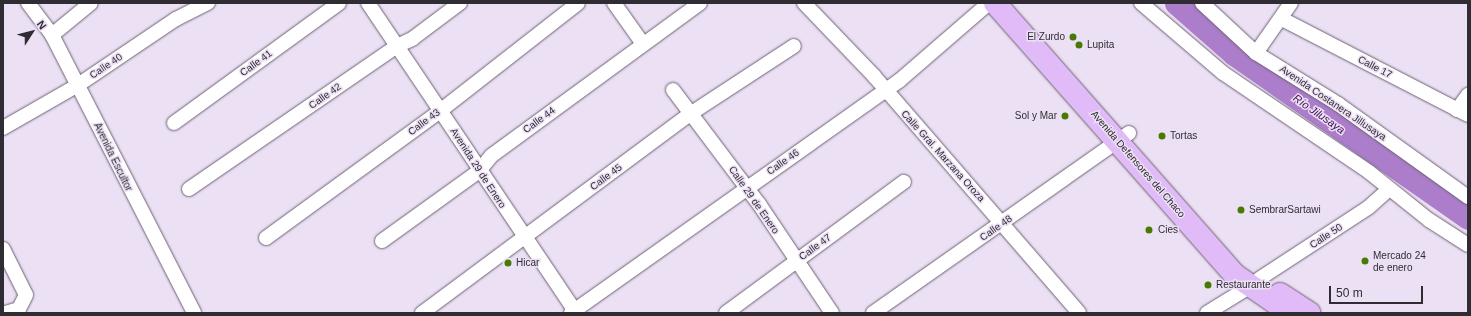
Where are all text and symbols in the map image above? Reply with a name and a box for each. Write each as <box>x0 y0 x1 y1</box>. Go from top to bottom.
north arrow <box>12 12 52 52</box>
text: N <box>35 18 49 32</box>
place label: El Zurdo <box>1027 31 1065 43</box>
marker: El Zurdo <box>1068 32 1078 42</box>
place label: Lupita <box>1087 39 1114 51</box>
marker: Lupita <box>1074 40 1084 50</box>
street label: Calle 41 <box>238 47 274 79</box>
street label: Calle 40 <box>87 51 125 81</box>
street label: Calle 17 <box>1356 53 1394 81</box>
street label: Avenida Costanera Jillusaya <box>1277 63 1389 143</box>
street label: Calle 42 <box>307 81 343 111</box>
water label: Río Jilusaya <box>1291 91 1347 137</box>
street label: Calle 44 <box>521 104 557 136</box>
street label: Calle 43 <box>406 106 442 138</box>
street label: Calle Gral. Marzana Oroza <box>899 108 987 204</box>
street label: Avenida Defensores del Chaco <box>1088 108 1188 220</box>
place label: Sol y Mar <box>1015 110 1057 122</box>
marker: Sol y Mar <box>1060 111 1070 121</box>
street label: Avenida Escultor <box>91 121 135 193</box>
street label: Avenida 29 de Enero <box>448 126 508 210</box>
place label: Tortas <box>1170 130 1197 142</box>
marker: Tortas <box>1157 131 1167 141</box>
street label: Calle 46 <box>765 147 801 177</box>
street label: Calle 45 <box>588 161 624 193</box>
street label: Calle 29 de Enero <box>726 164 782 236</box>
place label: SembrarSartawi <box>1249 204 1321 216</box>
marker: SembrarSartawi <box>1236 205 1246 215</box>
street label: Calle 48 <box>978 213 1014 243</box>
street label: Calle 50 <box>1307 221 1345 251</box>
marker: Cies <box>1143 224 1155 236</box>
place label: Cies <box>1158 224 1178 236</box>
street label: Calle 47 <box>797 231 833 263</box>
place label: Mercado 24 de enero <box>1373 249 1426 272</box>
marker: Mercado 24 de enero <box>1360 256 1370 266</box>
place label: Hicar <box>516 257 539 269</box>
marker: Hicar <box>503 258 513 268</box>
scale bar <box>1331 278 1425 304</box>
place label: Restaurante <box>1216 279 1270 291</box>
marker: Restaurante <box>1203 280 1213 290</box>
text: 50 m <box>1336 286 1363 300</box>

